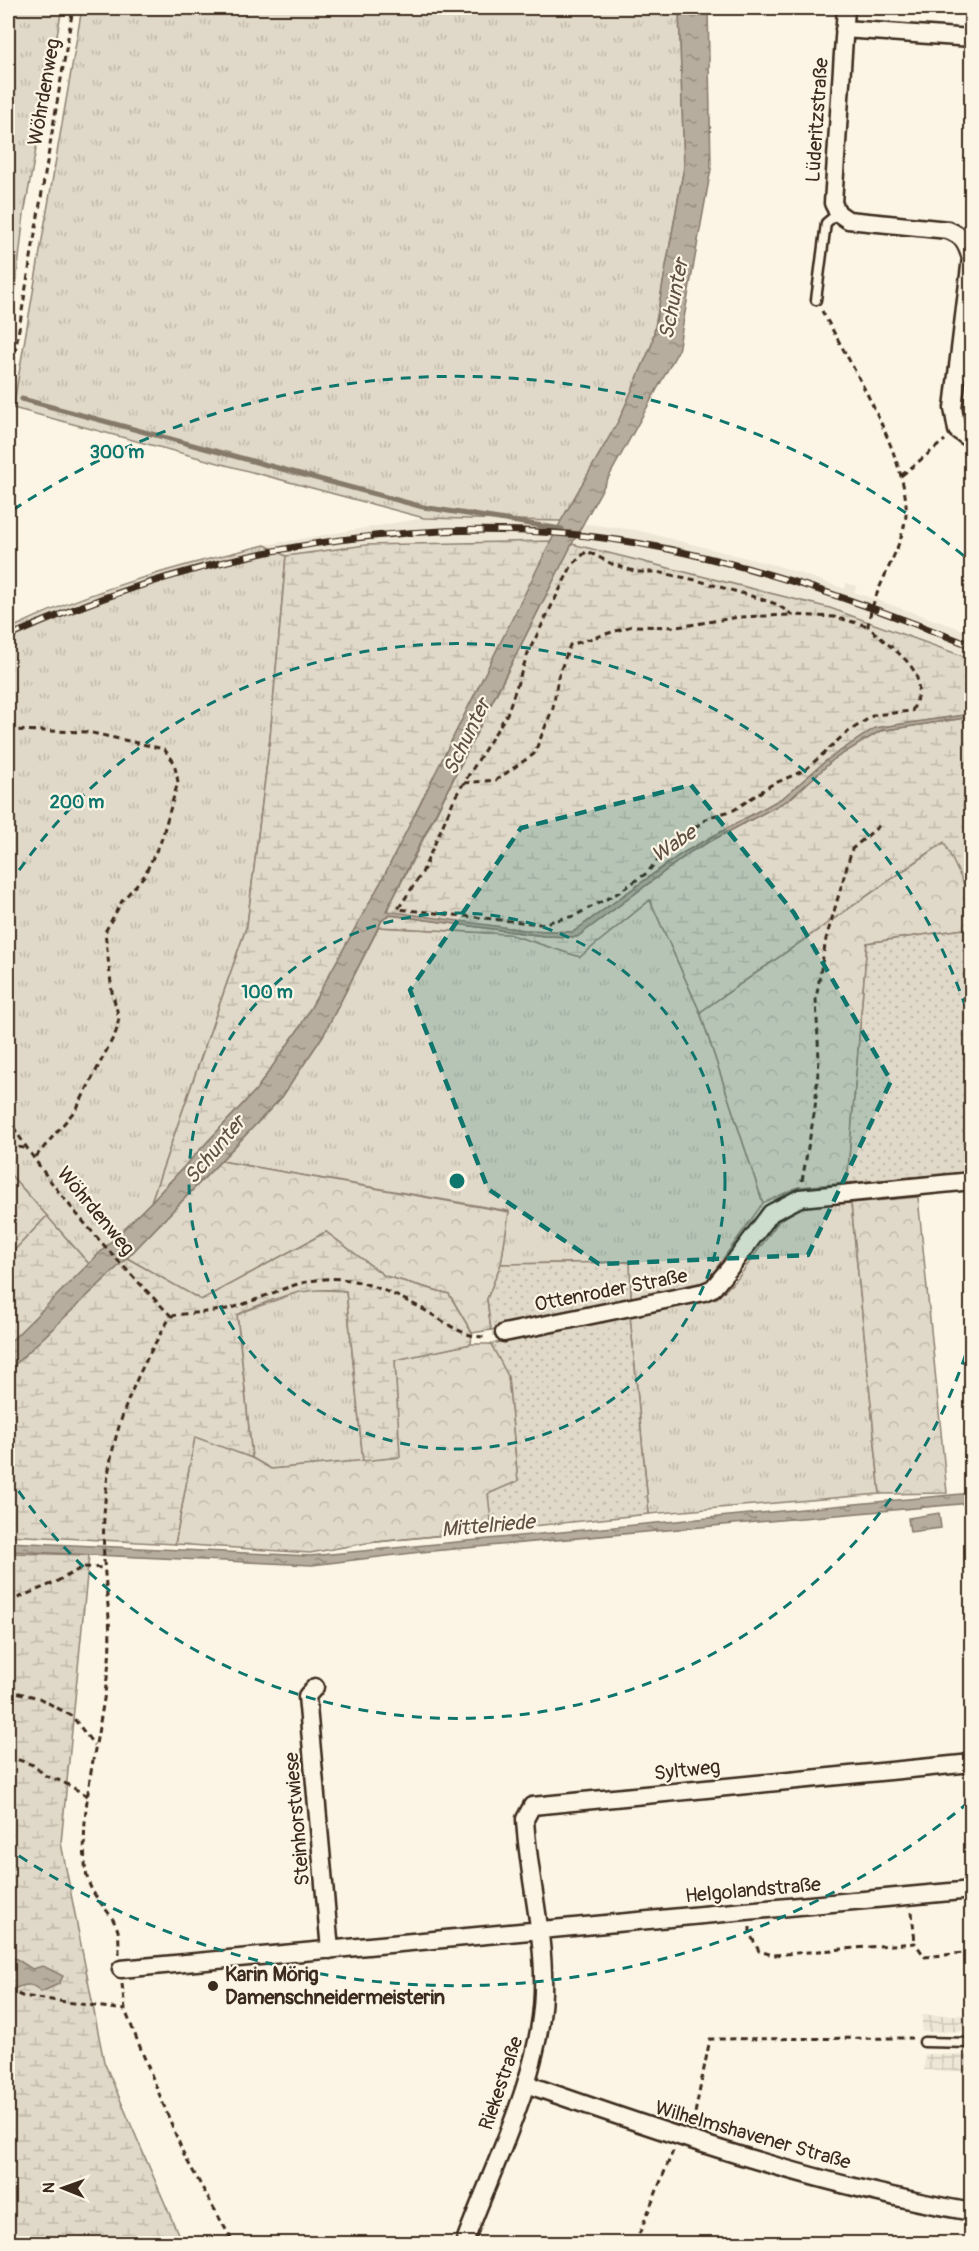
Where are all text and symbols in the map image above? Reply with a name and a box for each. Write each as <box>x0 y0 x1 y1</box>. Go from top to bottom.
street label: Wöhrdenweg <box>22 36 66 148</box>
street label: Lüderitzstraße <box>800 57 834 183</box>
water label: Schunter <box>653 254 695 341</box>
text: 300 m <box>90 441 144 464</box>
water label: Schunter <box>437 692 498 779</box>
text: 200 m <box>50 791 104 814</box>
water label: Wabe <box>646 818 704 869</box>
text: 100 m <box>241 981 293 1004</box>
water label: Schunter <box>179 1108 253 1190</box>
street label: Wöhrdenweg <box>52 1161 140 1261</box>
centre of rings <box>447 1171 467 1191</box>
street label: Ottenroder Straße <box>532 1263 690 1317</box>
water label: Mittelriede <box>440 1508 538 1544</box>
street label: Steinhorstwiese <box>279 1751 315 1887</box>
street label: Syltweg <box>653 1754 721 1786</box>
street label: Helgolandstraße <box>684 1872 822 1908</box>
place label: Karin Mörig Damenschneidermeisterin <box>225 1962 445 2010</box>
marker: Karin Mörig Damenschneidermeisterin <box>206 1979 220 1993</box>
street label: Riekestraße <box>473 2033 529 2133</box>
street label: Wilhelmshavener Straße <box>652 2095 854 2175</box>
north arrow <box>33 2158 93 2218</box>
text: N <box>39 2182 59 2193</box>

